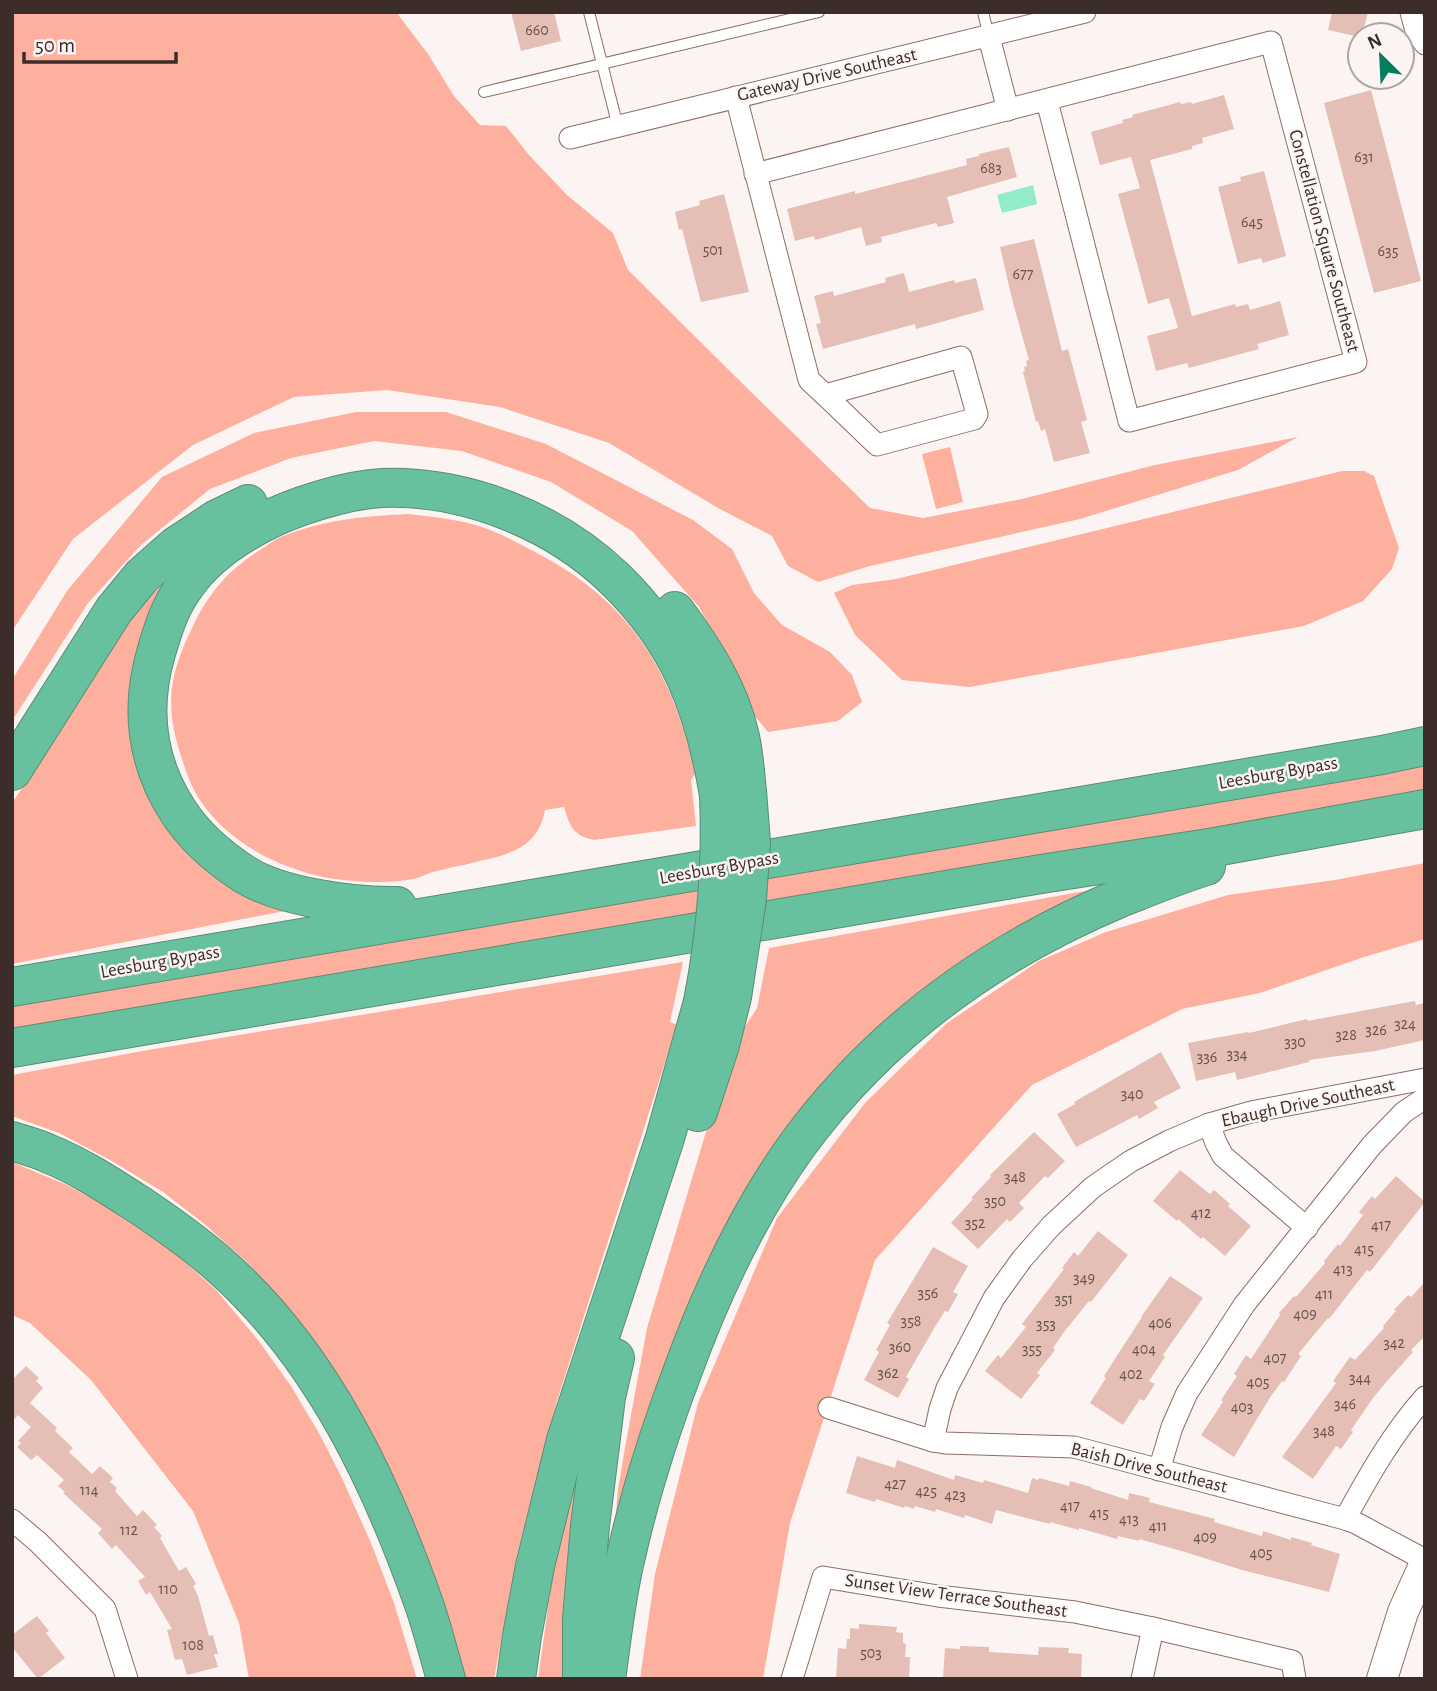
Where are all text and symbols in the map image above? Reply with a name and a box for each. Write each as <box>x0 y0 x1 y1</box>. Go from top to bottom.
scale bar <box>24 21 177 65</box>
north arrow <box>1346 21 1416 91</box>
house number: 660 <box>525 22 549 38</box>
text: N <box>1365 30 1385 53</box>
text: 50 m <box>35 35 75 56</box>
street label: Gateway Drive Southeast <box>735 45 919 105</box>
street label: Constellation Square Southeast <box>1285 128 1363 354</box>
house number: 631 <box>1354 149 1374 165</box>
house number: 683 <box>980 160 1002 176</box>
house number: 645 <box>1241 214 1263 230</box>
house number: 501 <box>703 242 723 258</box>
house number: 635 <box>1378 243 1398 259</box>
house number: 677 <box>1013 266 1034 282</box>
street label: Leesburg Bypass <box>1217 753 1339 793</box>
street label: Leesburg Bypass <box>658 848 780 888</box>
street label: Leesburg Bypass <box>99 942 221 982</box>
house number: 324 <box>1394 1016 1416 1032</box>
house number: 326 <box>1365 1022 1387 1038</box>
house number: 328 <box>1335 1027 1357 1043</box>
house number: 330 <box>1284 1034 1306 1050</box>
house number: 334 <box>1227 1046 1248 1062</box>
house number: 336 <box>1197 1049 1217 1065</box>
street label: Ebaugh Drive Southeast <box>1220 1075 1396 1131</box>
house number: 340 <box>1121 1086 1143 1102</box>
house number: 348 <box>1004 1169 1026 1185</box>
house number: 350 <box>984 1193 1006 1209</box>
house number: 412 <box>1191 1205 1211 1221</box>
house number: 352 <box>965 1215 985 1231</box>
house number: 417 <box>1371 1217 1391 1233</box>
house number: 415 <box>1354 1241 1374 1257</box>
house number: 413 <box>1333 1261 1353 1277</box>
house number: 349 <box>1073 1270 1095 1286</box>
house number: 356 <box>918 1285 938 1301</box>
house number: 411 <box>1315 1286 1333 1302</box>
house number: 351 <box>1055 1291 1073 1307</box>
house number: 409 <box>1293 1306 1317 1322</box>
house number: 358 <box>901 1313 921 1329</box>
house number: 406 <box>1148 1315 1172 1331</box>
house number: 353 <box>1036 1316 1056 1332</box>
house number: 342 <box>1383 1335 1405 1351</box>
house number: 360 <box>889 1339 911 1355</box>
house number: 355 <box>1022 1341 1042 1357</box>
house number: 404 <box>1132 1341 1156 1357</box>
house number: 407 <box>1264 1350 1287 1366</box>
house number: 362 <box>877 1365 899 1381</box>
house number: 402 <box>1119 1366 1143 1382</box>
house number: 344 <box>1349 1370 1371 1386</box>
house number: 405 <box>1247 1374 1269 1390</box>
house number: 346 <box>1334 1396 1356 1412</box>
house number: 403 <box>1231 1399 1253 1415</box>
house number: 348 <box>1313 1423 1335 1439</box>
street label: Baish Drive Southeast <box>1069 1439 1229 1497</box>
house number: 427 <box>884 1476 906 1492</box>
house number: 114 <box>80 1482 99 1498</box>
house number: 425 <box>915 1483 937 1499</box>
house number: 423 <box>944 1487 966 1503</box>
house number: 417 <box>1060 1498 1080 1514</box>
house number: 415 <box>1089 1505 1109 1521</box>
house number: 413 <box>1119 1511 1139 1527</box>
house number: 411 <box>1149 1518 1167 1534</box>
house number: 112 <box>120 1522 138 1538</box>
house number: 409 <box>1193 1529 1217 1545</box>
house number: 405 <box>1250 1545 1272 1561</box>
street label: Sunset View Terrace Southeast <box>844 1571 1068 1621</box>
house number: 110 <box>158 1581 178 1597</box>
house number: 108 <box>182 1637 204 1653</box>
house number: 503 <box>860 1645 882 1661</box>

